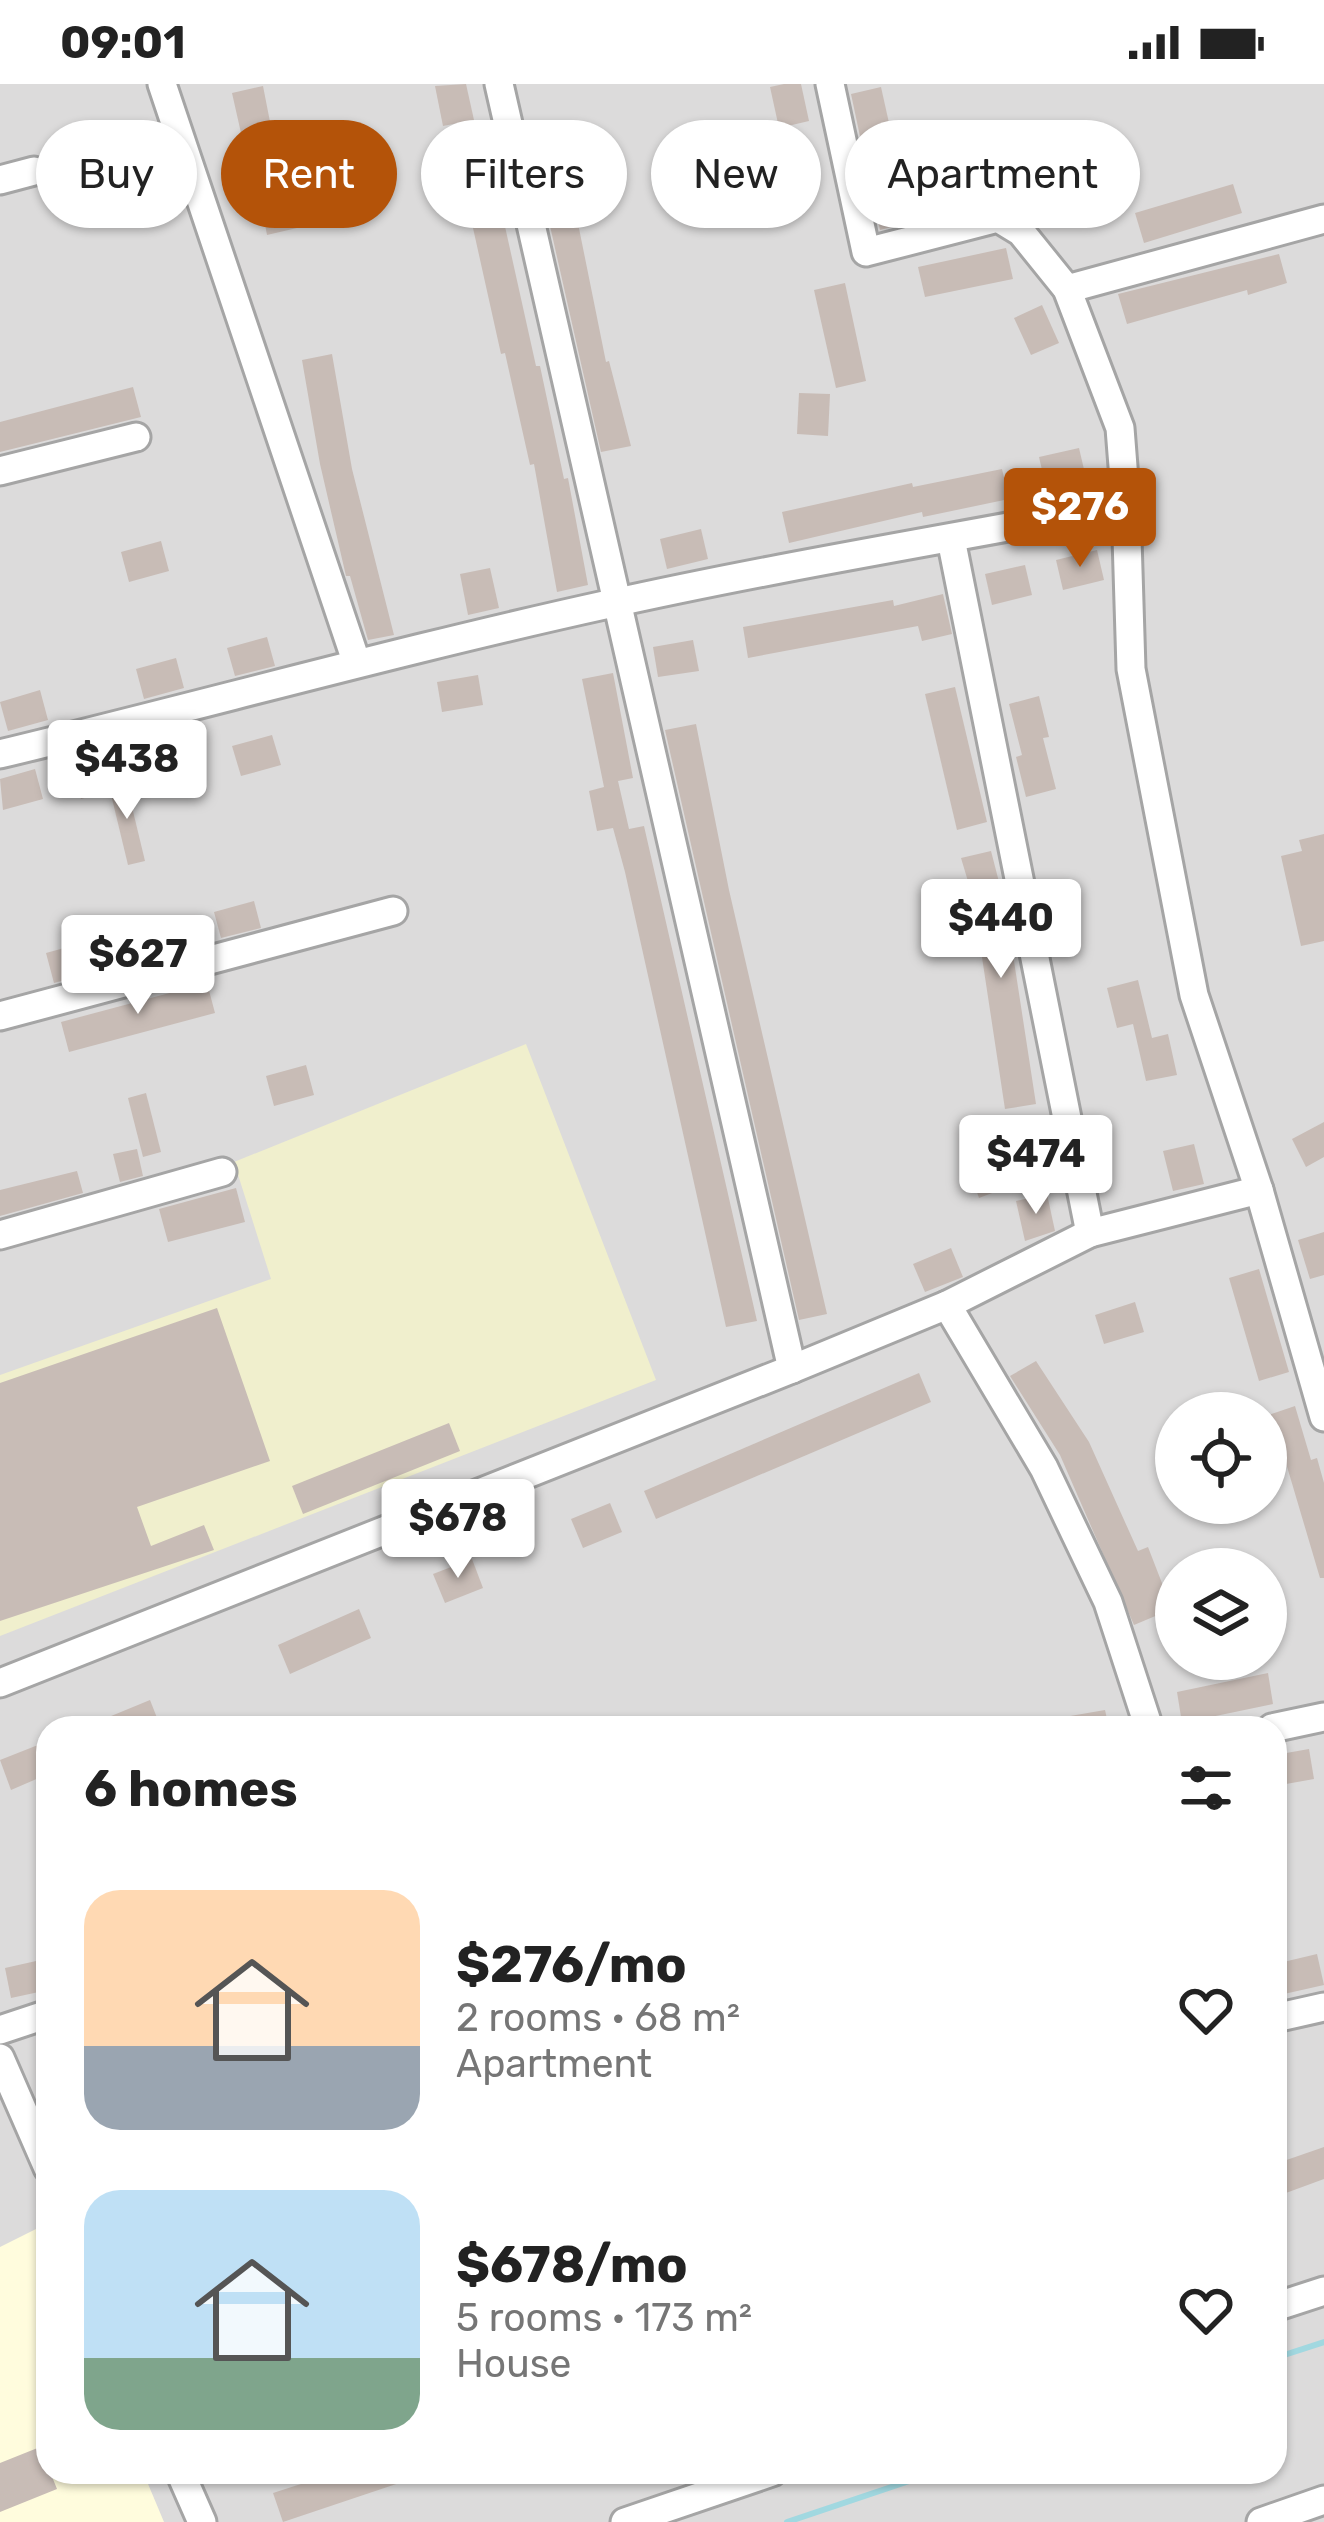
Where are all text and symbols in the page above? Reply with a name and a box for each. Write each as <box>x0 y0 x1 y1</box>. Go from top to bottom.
text: 09:01 <box>60 16 186 69</box>
chip: Buy <box>36 120 197 228</box>
chip: Rent <box>221 120 397 228</box>
chip: Filters <box>421 120 627 228</box>
chip: New <box>651 120 821 228</box>
chip: Apartment <box>845 120 1140 228</box>
pin: $276 <box>1009 468 1151 570</box>
text: $276 <box>1031 484 1129 530</box>
pin: $438 <box>56 720 198 822</box>
text: $438 <box>75 736 179 782</box>
pin: $440 <box>930 879 1072 981</box>
text: $440 <box>948 895 1054 941</box>
pin: $627 <box>67 915 209 1017</box>
text: $627 <box>88 931 188 977</box>
pin: $474 <box>965 1115 1107 1217</box>
text: $474 <box>986 1131 1086 1177</box>
map controls <box>1155 1392 1287 1680</box>
button: locate <box>1155 1392 1287 1524</box>
pin: $678 <box>387 1479 529 1581</box>
text: $678 <box>409 1495 507 1541</box>
button: layers <box>1155 1548 1287 1680</box>
icon: filters <box>1173 1755 1239 1821</box>
text: 6 homes <box>84 1758 298 1819</box>
text: $276/mo <box>456 1934 687 1995</box>
icon: home <box>180 1938 324 2082</box>
icon: heart <box>1173 1977 1239 2043</box>
text: 2 rooms · 68 m² <box>456 1995 740 2041</box>
text: Apartment <box>456 2041 652 2087</box>
text: $678/mo <box>456 2234 688 2295</box>
icon: home <box>180 2238 324 2382</box>
icon: heart <box>1173 2277 1239 2343</box>
text: 5 rooms · 173 m² <box>456 2295 752 2341</box>
text: House <box>456 2341 571 2387</box>

